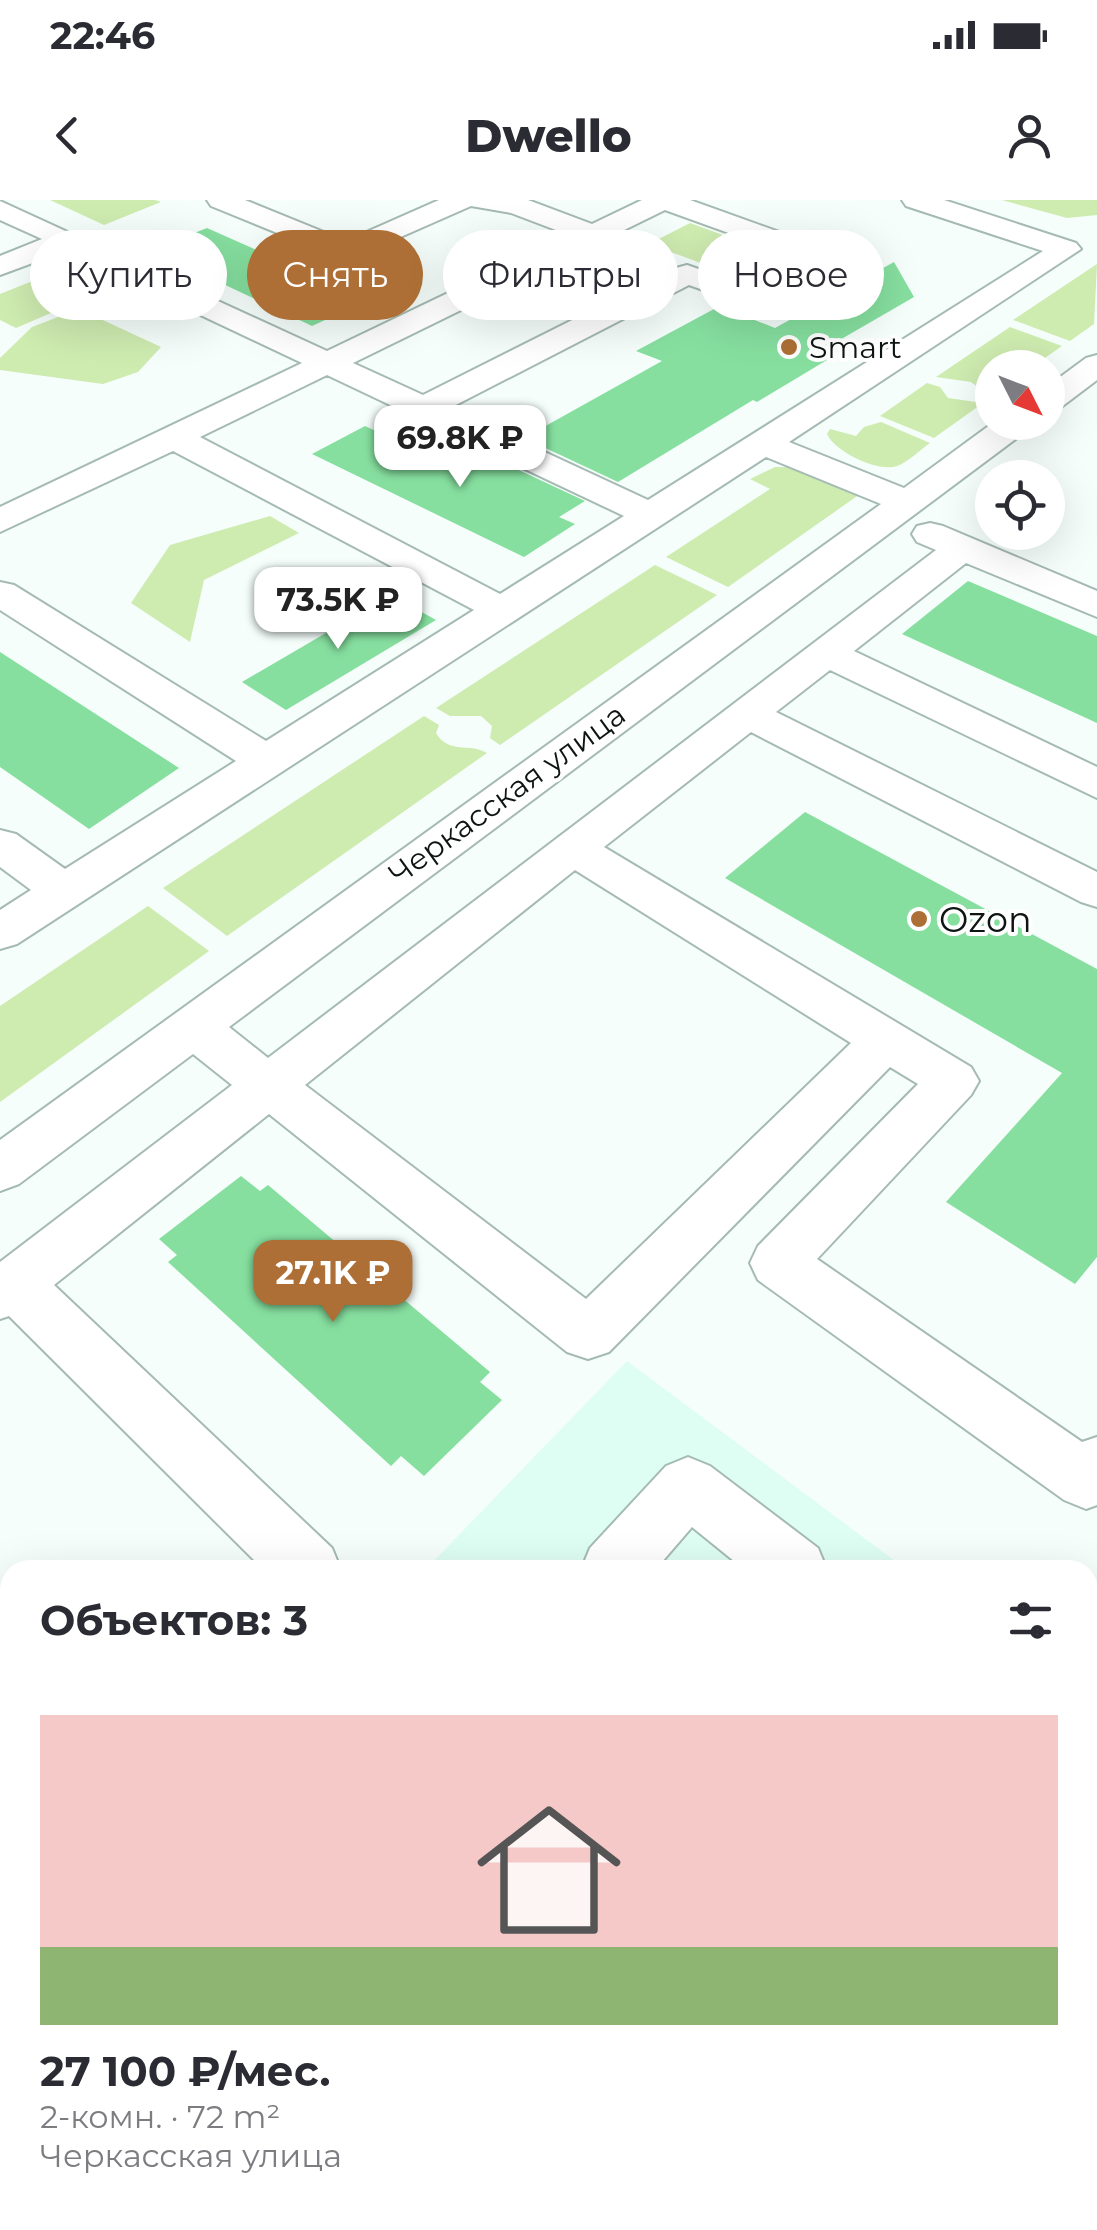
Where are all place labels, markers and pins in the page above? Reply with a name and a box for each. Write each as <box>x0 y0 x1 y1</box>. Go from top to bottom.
place label: Smart <box>809 329 902 366</box>
marker: Smart <box>778 336 800 358</box>
pin: 69.8K ₽ <box>368 405 552 490</box>
pin: 73.5K ₽ <box>246 567 430 652</box>
place label: Ozon <box>939 898 1032 941</box>
marker: Ozon <box>908 908 930 930</box>
pin: 27.1K ₽ <box>241 1240 425 1325</box>

